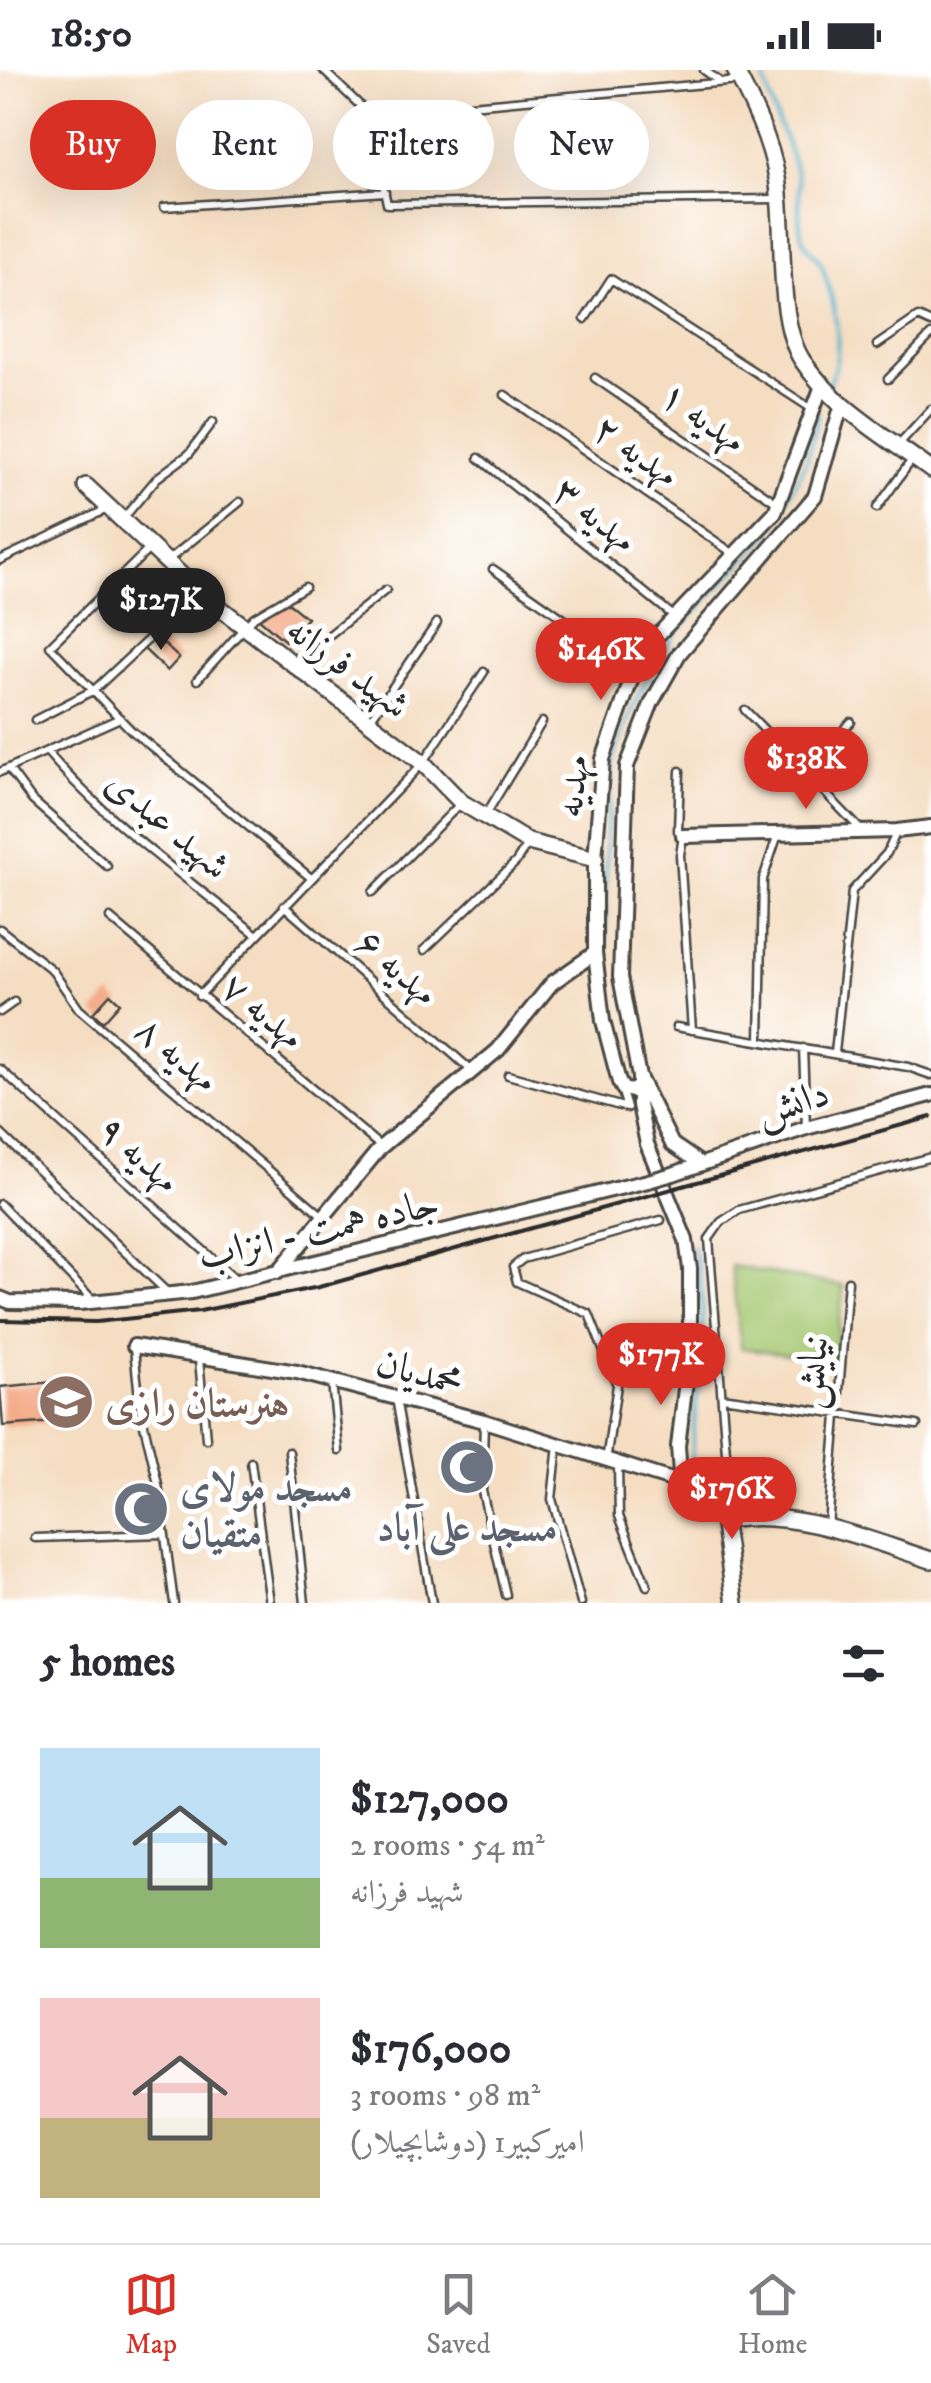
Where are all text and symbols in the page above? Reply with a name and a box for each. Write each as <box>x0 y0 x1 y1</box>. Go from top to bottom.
text: 18:50 <box>50 11 132 59</box>
chip: Buy <box>30 100 156 190</box>
chip: Rent <box>176 100 313 190</box>
chip: Filters <box>333 100 494 190</box>
chip: New <box>514 100 649 190</box>
street label: مهدیه ۱ <box>649 371 755 466</box>
street label: مهدیه ۲ <box>582 405 688 500</box>
street label: مهدیه ۳ <box>542 467 647 566</box>
pin: $127K <box>91 568 231 653</box>
text: $127K <box>119 580 203 620</box>
street label: شهید فرزانه <box>275 606 419 731</box>
pin: $146K <box>531 618 671 703</box>
text: $146K <box>558 630 644 670</box>
pin: $138K <box>736 727 876 812</box>
text: $138K <box>766 739 846 779</box>
street label: مهدیه <box>545 752 603 821</box>
street label: شهید عبدی <box>94 759 240 892</box>
street label: مهدیه ۶ <box>344 918 448 1018</box>
street label: مهدیه ۷ <box>210 963 314 1062</box>
street label: مهدیه ۸ <box>124 1006 228 1105</box>
street label: دانش <box>750 1069 836 1139</box>
street label: مهدیه ۹ <box>86 1105 190 1205</box>
street label: جاده همت - انزاب <box>193 1179 444 1283</box>
pin: $177K <box>591 1323 731 1408</box>
street label: نیایش <box>785 1333 841 1411</box>
text: $177K <box>618 1335 704 1375</box>
street label: محمدیان <box>370 1338 468 1409</box>
school or university icon: هنرستان رازی <box>36 1372 96 1432</box>
place label: هنرستان رازی <box>105 1380 289 1430</box>
mosque icon: مسجد علی آباد <box>437 1437 497 1497</box>
pin: $176K <box>662 1457 802 1542</box>
place label: مسجد مولای متقیان <box>180 1464 353 1560</box>
text: $176K <box>689 1469 775 1509</box>
mosque icon: مسجد مولای متقیان <box>111 1479 171 1539</box>
place label: مسجد علی آباد <box>376 1503 558 1558</box>
icon: filters <box>836 1636 891 1691</box>
text: 5 homes <box>40 1637 175 1689</box>
text: $127,000 <box>350 1774 509 1826</box>
icon: home <box>120 1788 240 1908</box>
text: 2 rooms · 54 m² <box>350 1826 545 1866</box>
text: شهید فرزانه <box>350 1873 464 1913</box>
text: $176,000 <box>350 2024 511 2076</box>
icon: home <box>120 2038 240 2158</box>
text: 3 rooms · 98 m² <box>350 2076 540 2116</box>
text: امیرکبیر1 (دوشابچیلار) <box>350 2123 585 2163</box>
tab: Map <box>124 2267 179 2362</box>
tab: Saved <box>426 2267 491 2362</box>
tab: Home <box>738 2267 807 2362</box>

